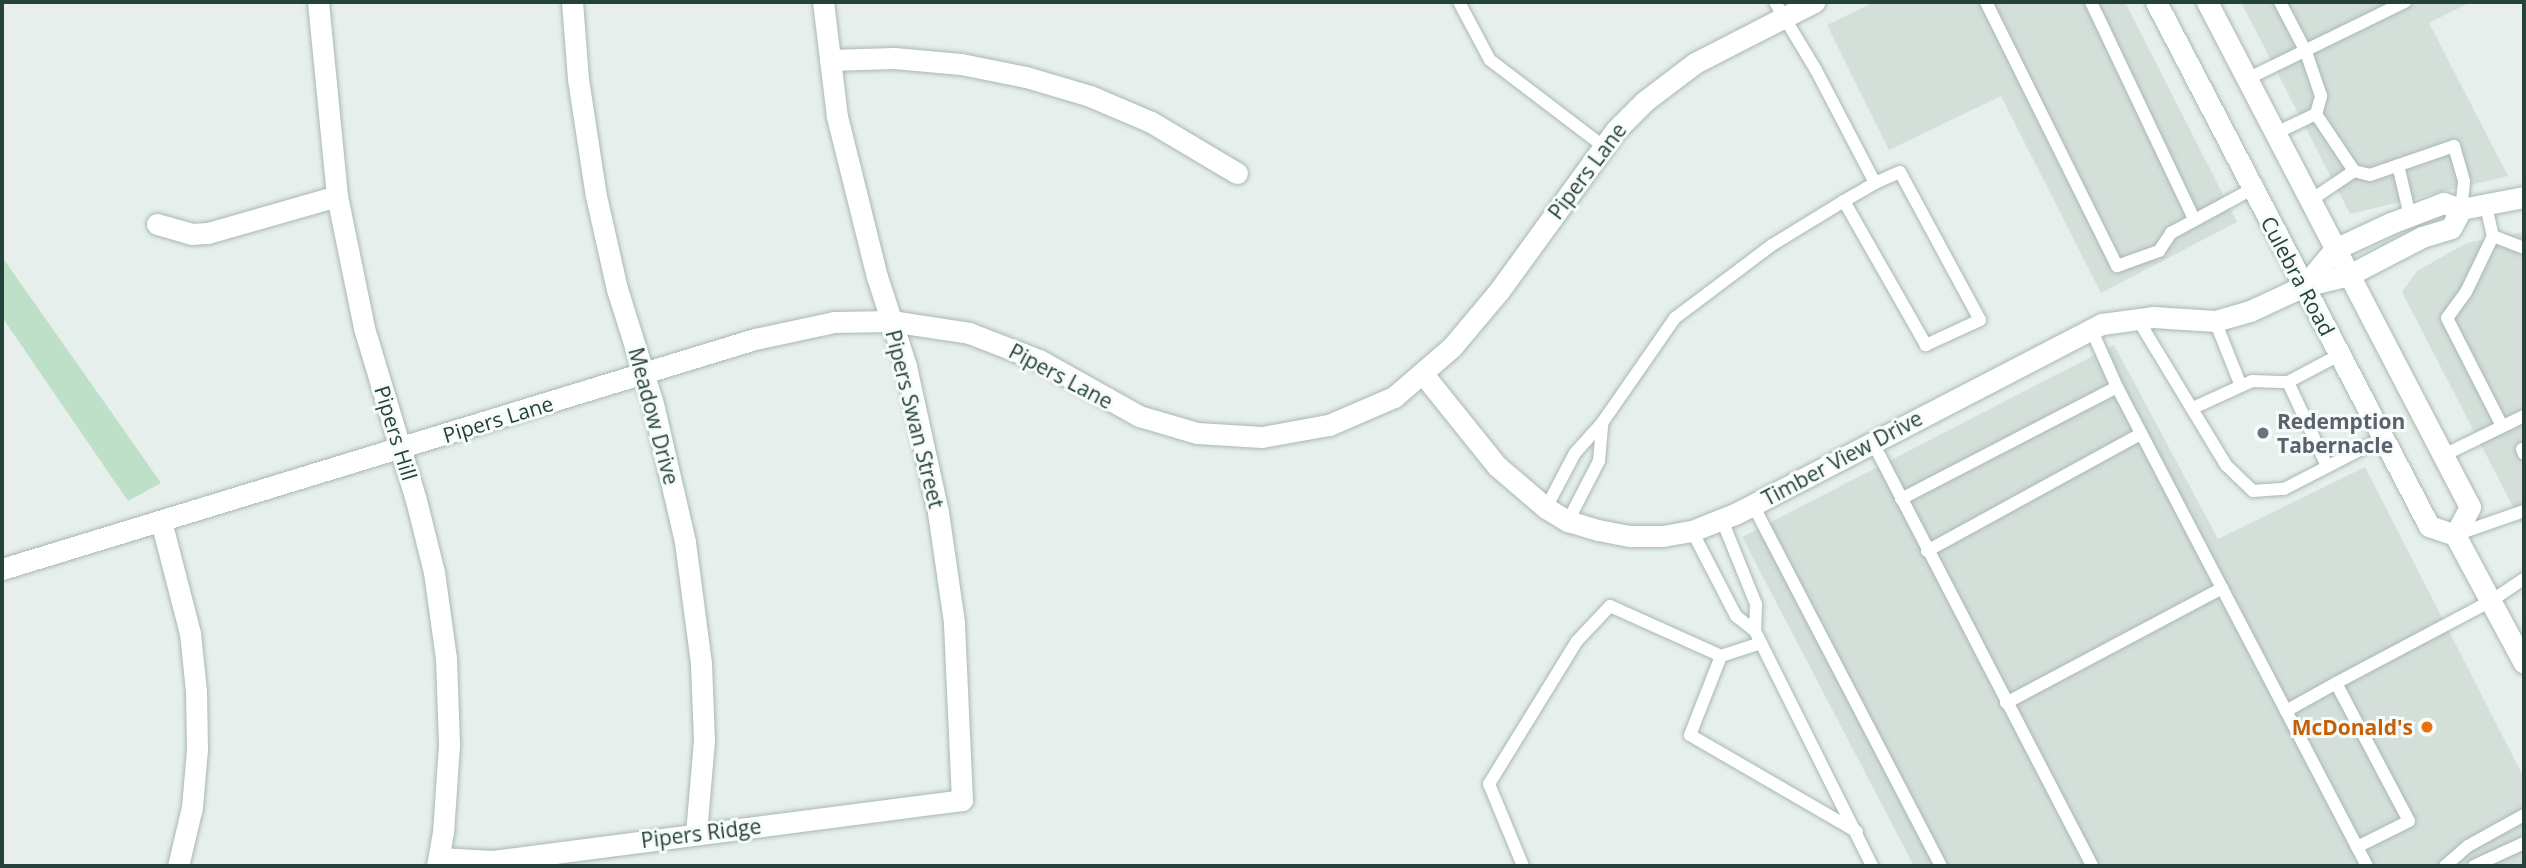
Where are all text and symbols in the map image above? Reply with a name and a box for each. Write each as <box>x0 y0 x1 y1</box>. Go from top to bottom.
street label: Pipers Lane <box>1543 118 1631 224</box>
street label: Culebra Road <box>2256 212 2340 340</box>
street label: Pipers Swan Street <box>881 327 949 511</box>
street label: Pipers Lane <box>1005 338 1117 414</box>
street label: Meadow Drive <box>624 345 684 487</box>
street label: Pipers Hill <box>370 382 422 484</box>
street label: Pipers Lane <box>440 390 556 448</box>
street label: Timber View Drive <box>1758 405 1926 511</box>
place label: Redemption Tabernacle <box>2277 408 2405 458</box>
marker: Redemption Tabernacle <box>2255 425 2271 441</box>
place label: McDonald's <box>2292 714 2413 740</box>
marker: McDonald's <box>2419 719 2435 735</box>
street label: Pipers Ridge <box>639 813 763 853</box>

